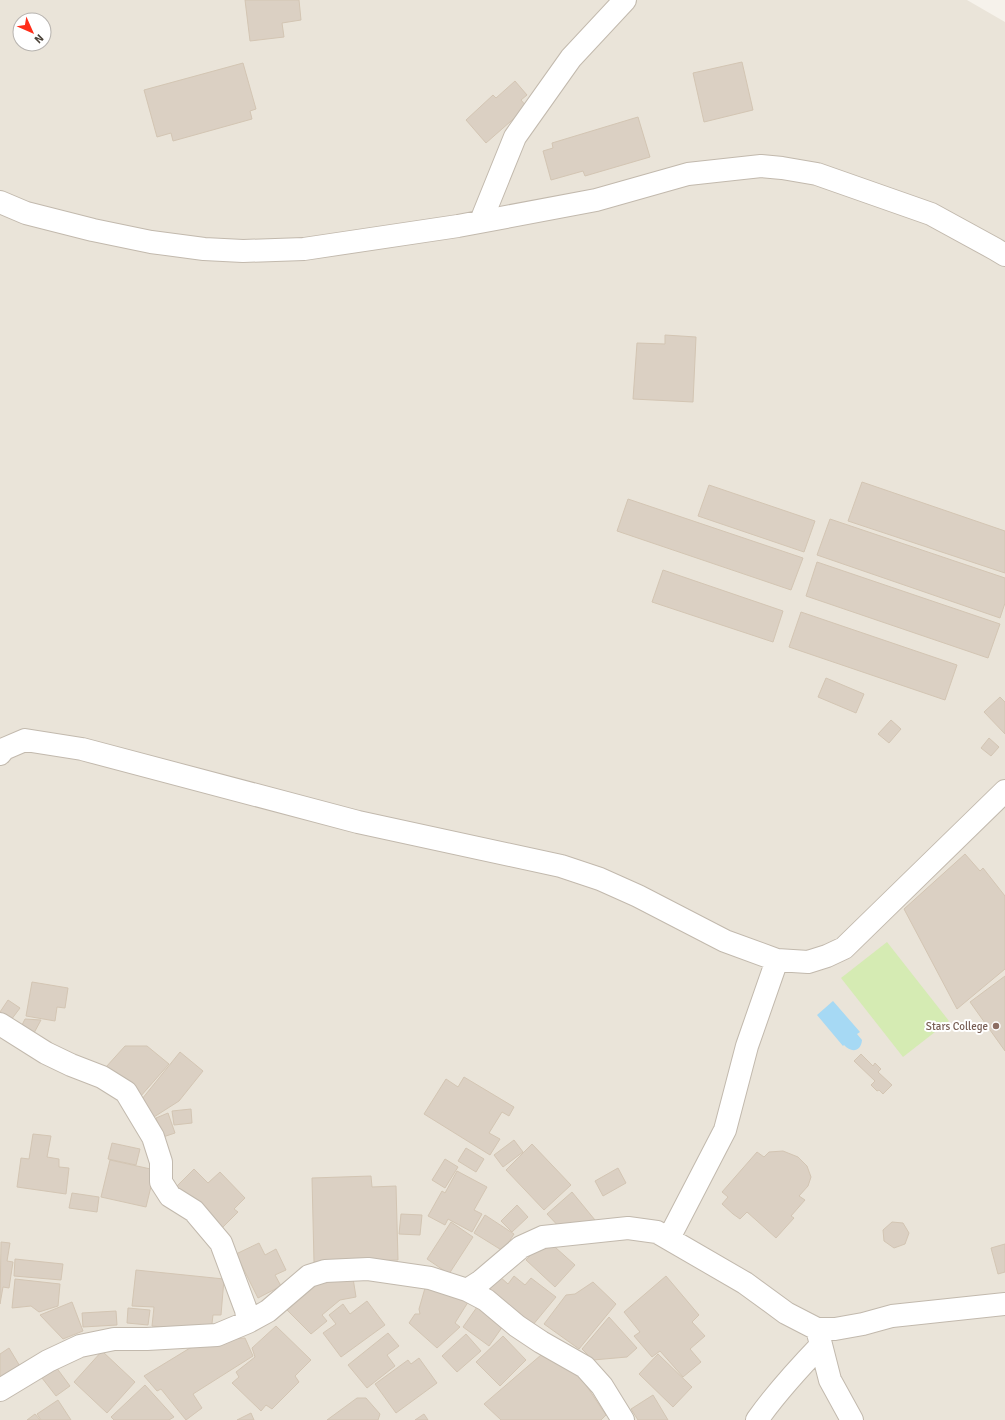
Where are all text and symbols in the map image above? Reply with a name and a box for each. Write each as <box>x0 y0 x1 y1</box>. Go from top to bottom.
north arrow <box>12 12 52 52</box>
text: N <box>31 31 46 46</box>
place label: Stars College <box>926 1020 988 1033</box>
marker: Stars College <box>991 1021 1001 1031</box>

